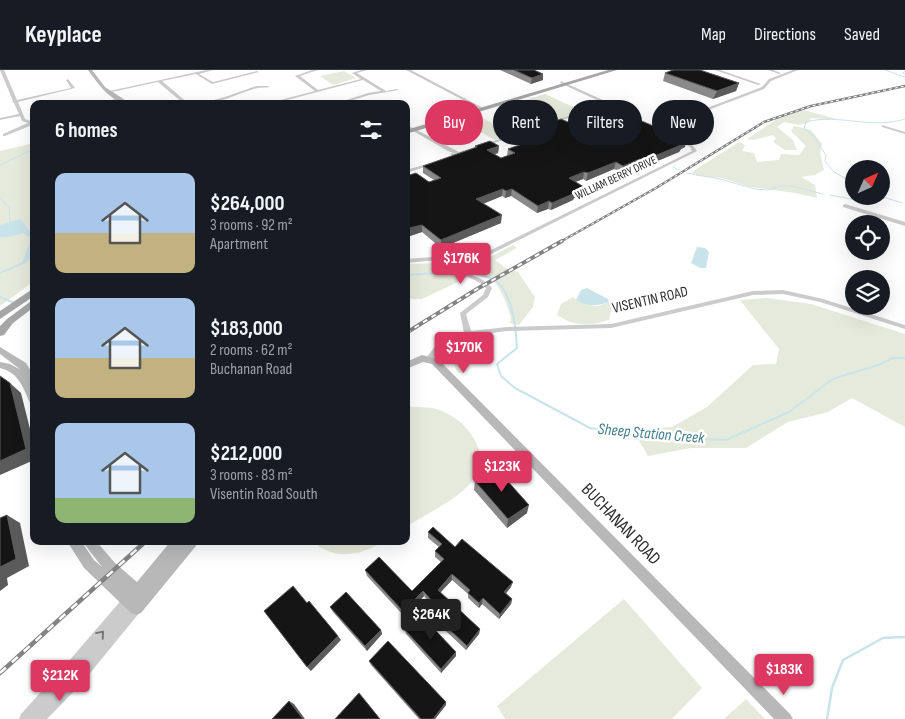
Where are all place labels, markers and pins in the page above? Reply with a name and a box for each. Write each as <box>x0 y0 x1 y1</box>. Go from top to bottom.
pin: $176K <box>426 242 496 285</box>
pin: $170K <box>429 332 499 374</box>
pin: $123K <box>467 450 537 493</box>
pin: $264K <box>396 598 466 641</box>
pin: $183K <box>749 654 819 696</box>
pin: $212K <box>25 660 95 702</box>

